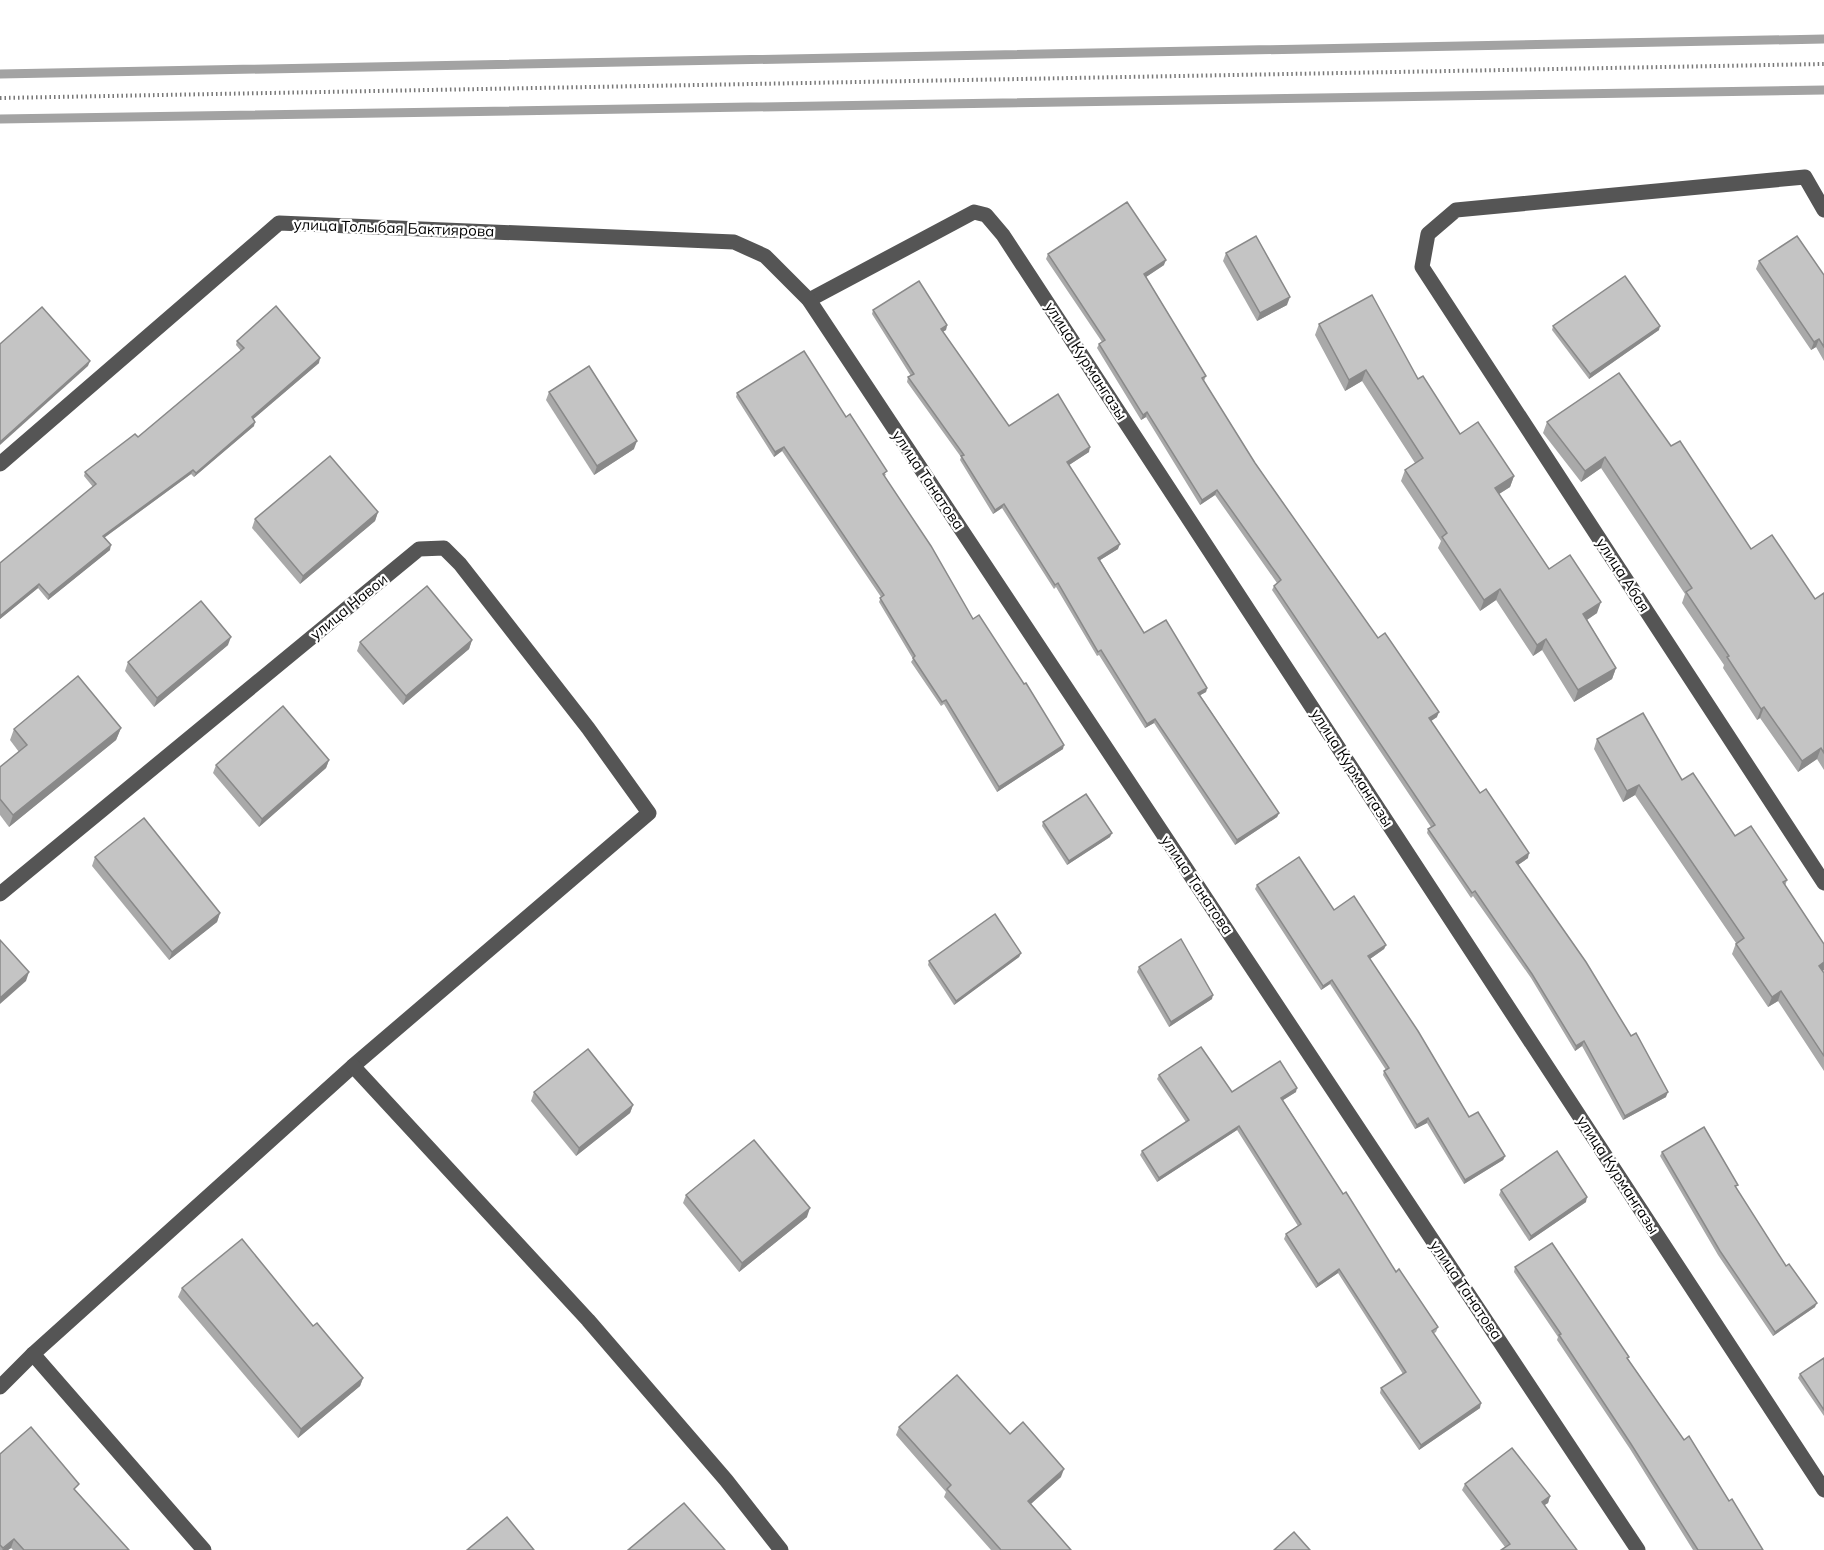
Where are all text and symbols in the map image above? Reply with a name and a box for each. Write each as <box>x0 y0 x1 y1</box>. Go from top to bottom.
street label: улица Толыбая Бактиярова <box>293 215 495 240</box>
street label: улица Курмангазы <box>1041 298 1132 423</box>
street label: улица Танатова <box>888 426 969 533</box>
street label: улица Абая <box>1592 534 1654 615</box>
street label: улица Навои <box>306 570 391 644</box>
street label: улица Курмангазы <box>1307 705 1398 830</box>
street label: улица Танатова <box>1157 831 1238 938</box>
street label: улица Курмангазы <box>1573 1112 1664 1237</box>
street label: улица Танатова <box>1426 1236 1507 1343</box>

